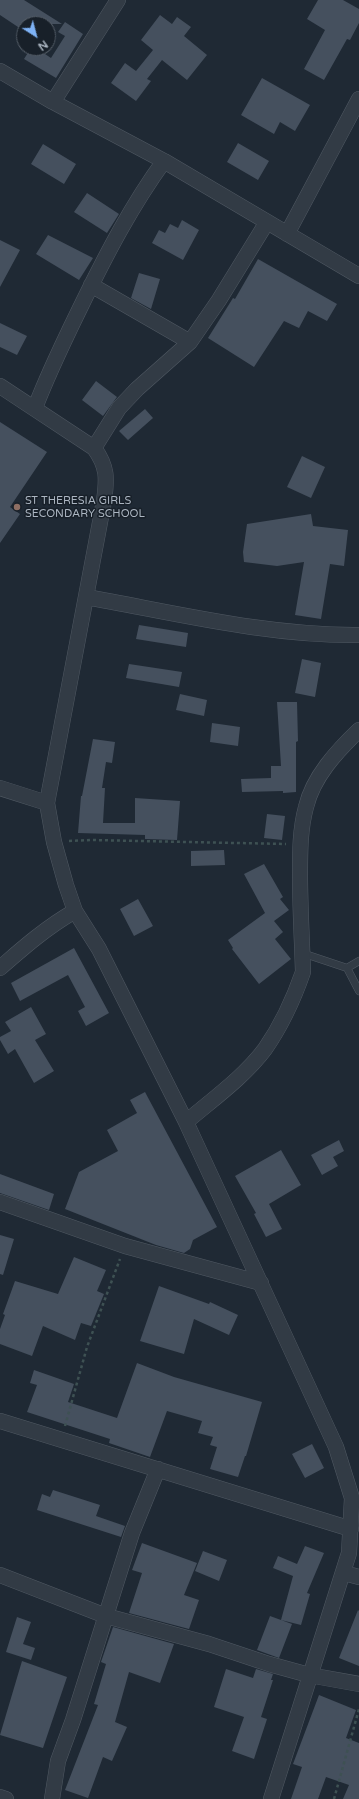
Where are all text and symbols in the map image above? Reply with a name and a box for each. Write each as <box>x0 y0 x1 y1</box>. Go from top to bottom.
north arrow <box>16 16 56 56</box>
text: N <box>35 37 50 53</box>
place label: ST THERESIA GIRLS SECONDARY SCHOOL <box>25 494 145 520</box>
marker: ST THERESIA GIRLS SECONDARY SCHOOL <box>12 502 22 512</box>

